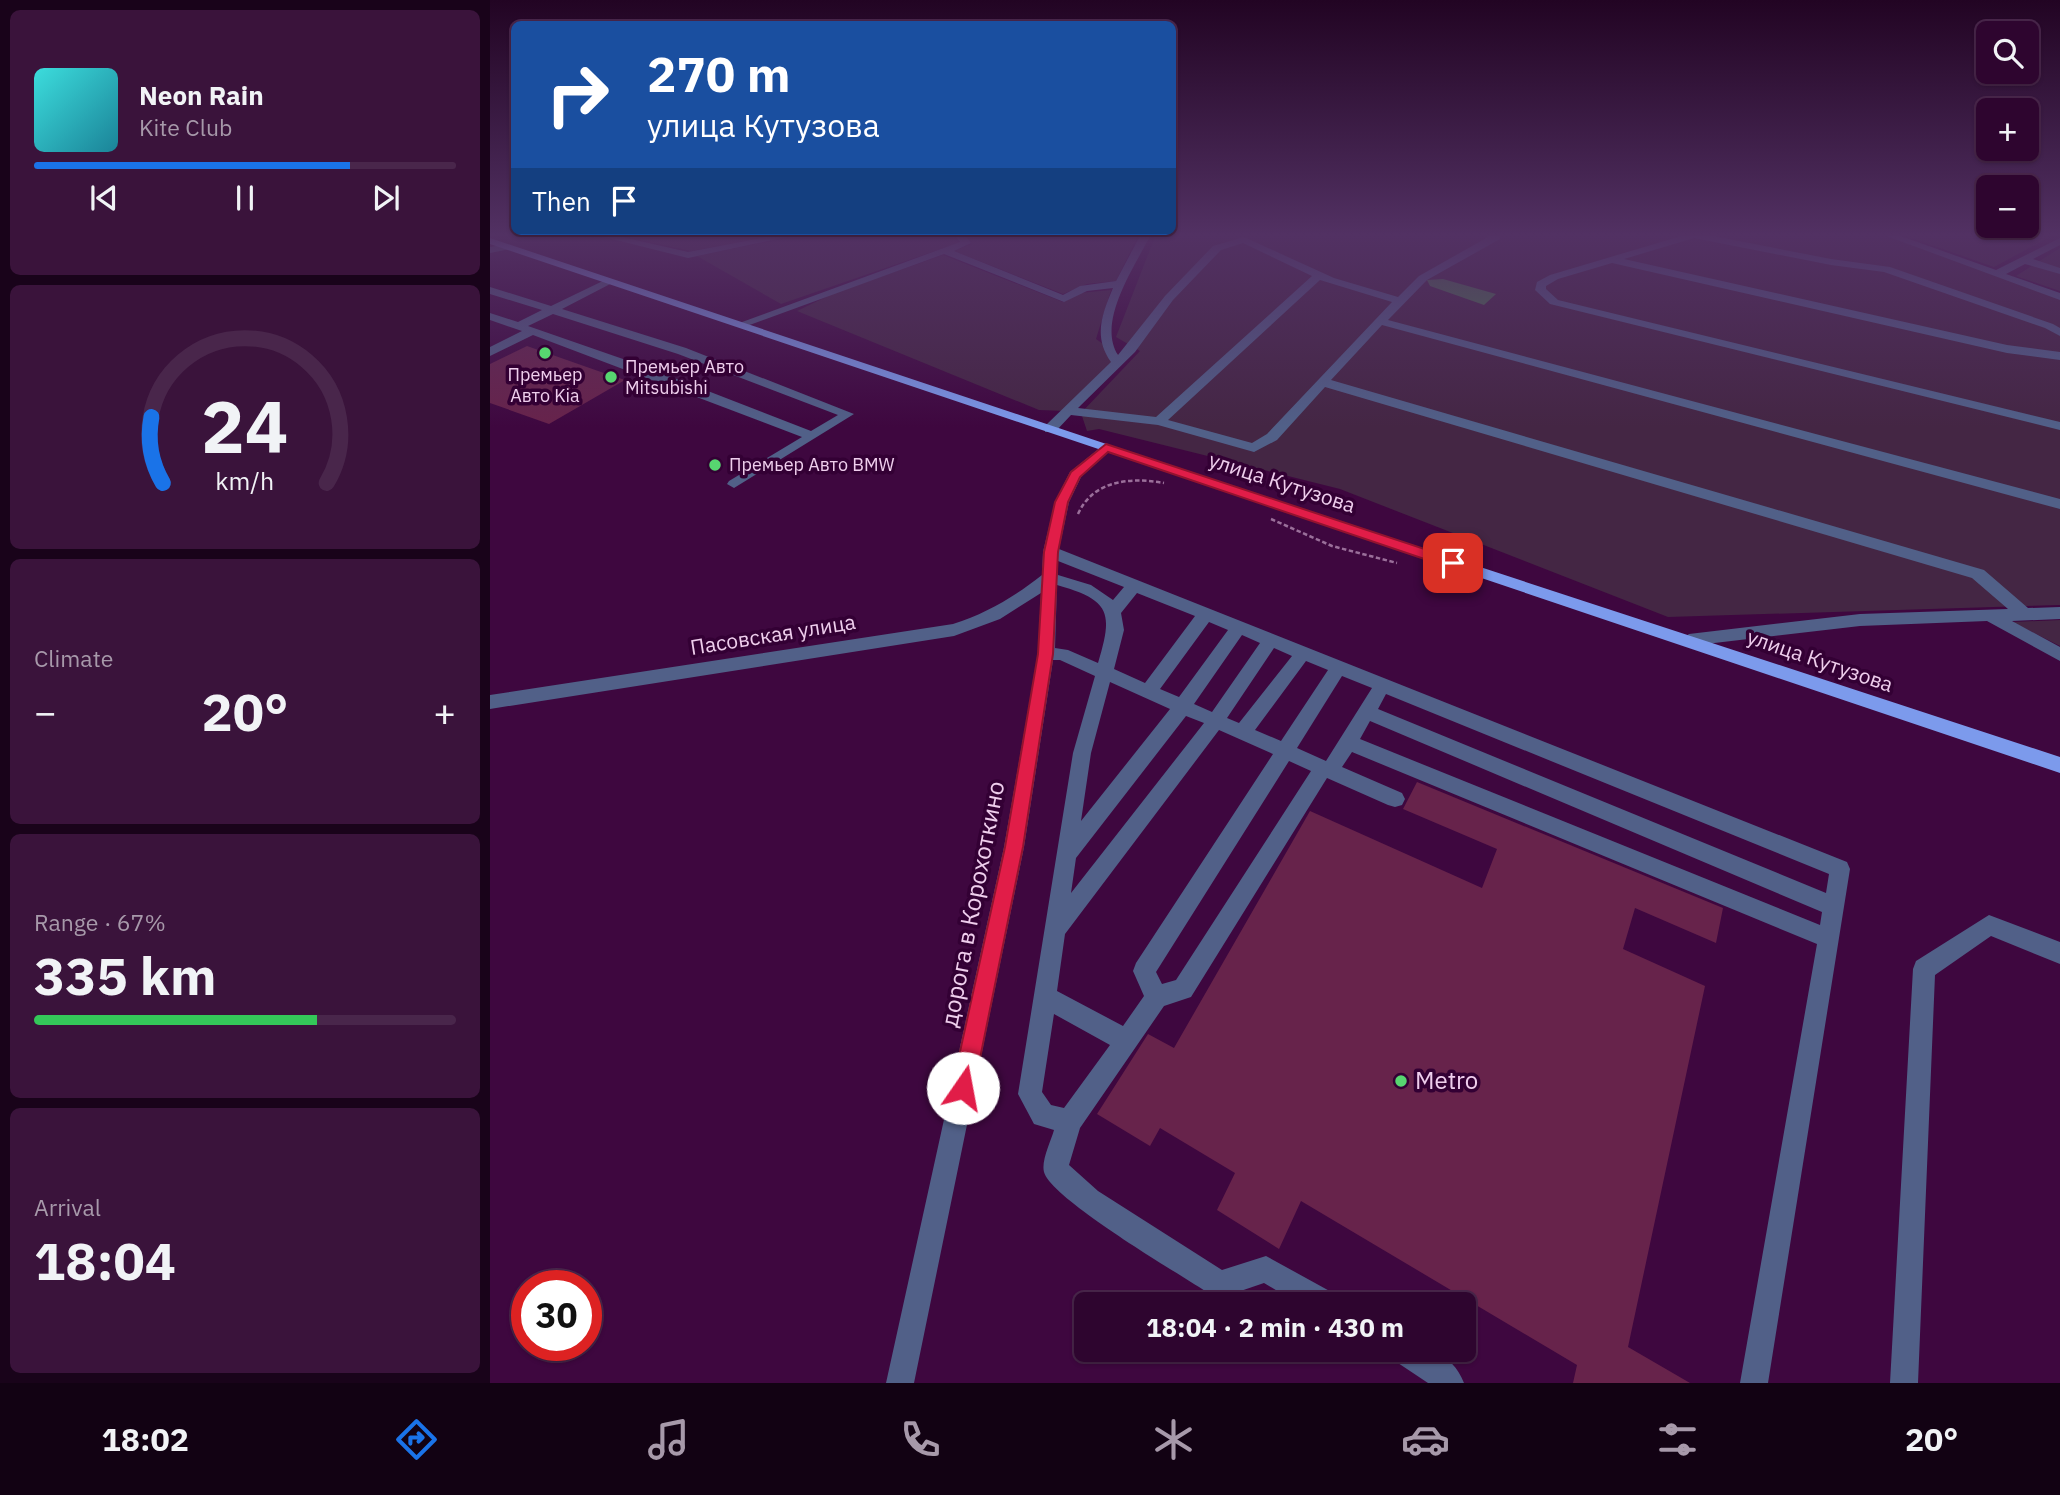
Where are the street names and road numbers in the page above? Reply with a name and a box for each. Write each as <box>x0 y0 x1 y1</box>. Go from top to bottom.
street label: улица Кутузова <box>1205 445 1359 519</box>
street label: Пасовская улица <box>688 607 858 661</box>
street label: улица Кутузова <box>1744 622 1897 698</box>
street label: дорога в Корохоткино <box>932 778 1012 1029</box>

